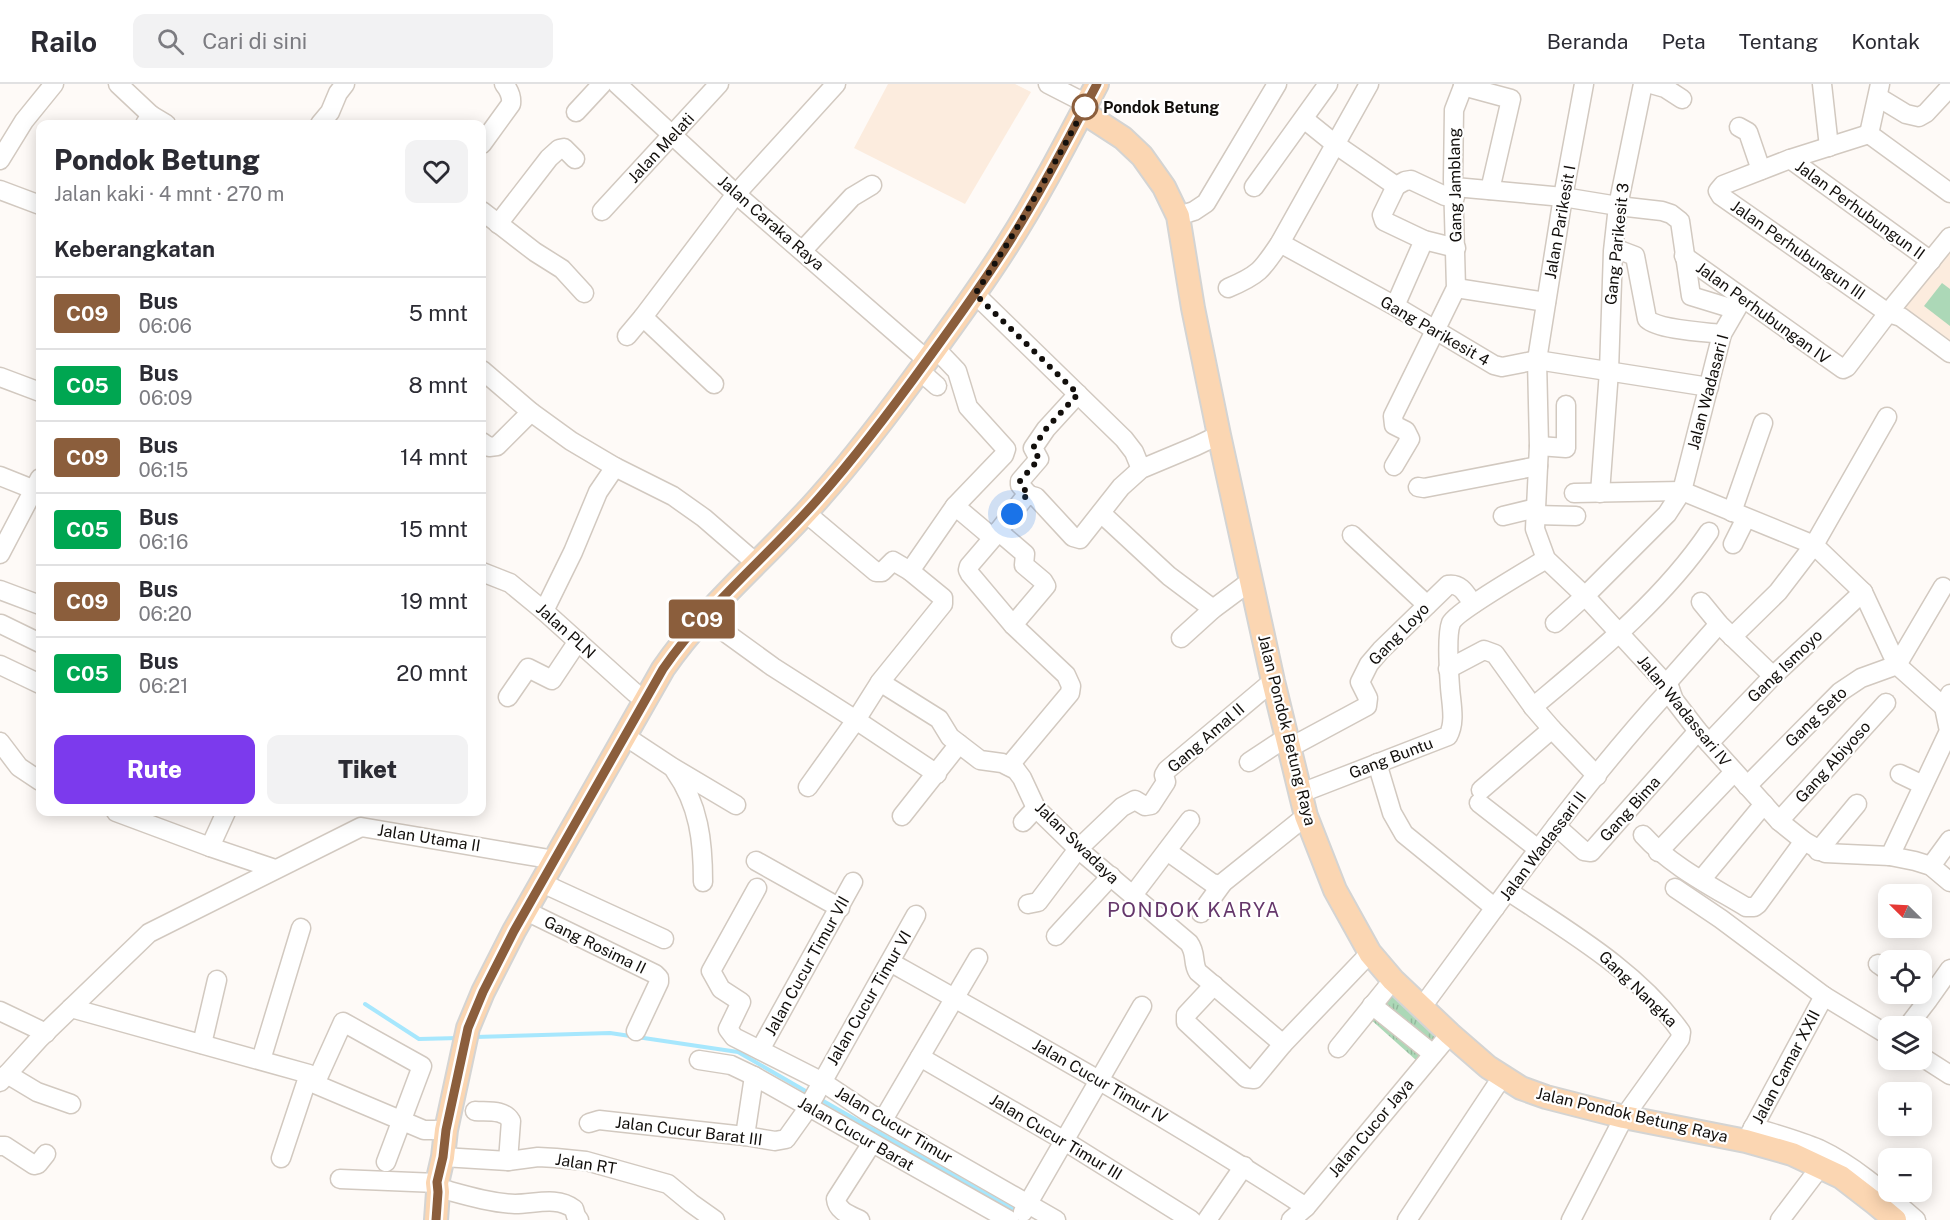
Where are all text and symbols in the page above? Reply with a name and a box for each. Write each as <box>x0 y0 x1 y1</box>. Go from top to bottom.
search box <box>133 14 553 68</box>
text: Railo <box>30 25 97 58</box>
icon: search <box>154 25 187 58</box>
text: Cari di sini <box>202 28 307 54</box>
text: Beranda <box>1547 29 1628 54</box>
text: Peta <box>1661 29 1706 54</box>
text: Tentang <box>1739 29 1818 54</box>
text: Kontak <box>1851 29 1920 54</box>
marker: Pondok Betung <box>1072 94 1098 120</box>
place label: Pondok Betung <box>1103 98 1219 117</box>
street label: Jalan Melati <box>624 109 698 187</box>
street label: Gang Jamblang <box>1444 127 1466 243</box>
button: heart <box>405 140 468 203</box>
text: Pondok Betung <box>54 143 260 176</box>
street label: Jalan Perhubungun II <box>1792 157 1928 263</box>
street label: Jalan Parikesit I <box>1541 164 1579 280</box>
street label: Jalan Caraka Raya <box>714 172 828 274</box>
text: Jalan kaki · 4 mnt · 270 m <box>54 182 284 206</box>
street label: Gang Parikesit 3 <box>1601 182 1633 306</box>
street label: Jalan Perhubungun III <box>1727 196 1869 304</box>
text: Keberangkatan <box>54 236 215 262</box>
street label: Jalan Perhubungan IV <box>1692 258 1834 368</box>
text: Bus <box>138 288 178 314</box>
street label: Gang Parikesit 4 <box>1377 292 1493 370</box>
text: 5 mnt <box>409 300 468 326</box>
text: C09 <box>66 301 108 326</box>
text: 06:06 <box>138 314 192 338</box>
street label: Jalan Wadasari I <box>1683 332 1733 452</box>
text: Bus <box>139 360 179 386</box>
text: 8 mnt <box>409 372 468 398</box>
text: C05 <box>66 373 109 398</box>
text: 06:09 <box>139 386 192 410</box>
text: Bus <box>138 432 178 458</box>
text: 14 mnt <box>400 444 468 470</box>
text: C09 <box>66 445 108 470</box>
text: 06:15 <box>138 458 188 482</box>
your location <box>997 499 1027 529</box>
text: Bus <box>139 504 179 530</box>
text: 15 mnt <box>400 516 468 542</box>
text: C05 <box>66 517 109 542</box>
text: 06:16 <box>139 530 188 554</box>
text: Bus <box>138 576 178 602</box>
text: 19 mnt <box>400 588 468 614</box>
text: C09 <box>66 589 108 614</box>
street label: Jalan PLN <box>532 599 600 663</box>
street label: Gang Loyo <box>1365 599 1433 669</box>
line badge: C09 <box>668 600 736 638</box>
text: 06:20 <box>138 602 192 626</box>
text: C09 <box>681 607 723 632</box>
street label: Gang Ismoyo <box>1744 626 1826 706</box>
street label: Jalan Pondok Betung Raya <box>1254 633 1320 827</box>
text: Bus <box>139 648 179 674</box>
street label: Jalan Wadassari IV <box>1633 652 1735 771</box>
text: 20 mnt <box>396 660 468 686</box>
text: C05 <box>66 661 109 686</box>
text: 06:21 <box>139 674 188 698</box>
street label: Gang Seto <box>1781 683 1851 751</box>
street label: Gang Amal II <box>1164 700 1248 776</box>
street label: Gang Abiyoso <box>1791 717 1875 807</box>
street label: Gang Buntu <box>1346 733 1436 783</box>
button: Rute <box>54 735 255 804</box>
button: Tiket <box>267 735 468 804</box>
street label: Gang Bima <box>1596 773 1664 845</box>
street label: Jalan Wadassari II <box>1496 788 1590 904</box>
street label: Jalan Swadaya <box>1031 798 1123 888</box>
street label: Jalan Utama II <box>376 820 482 856</box>
north arrow <box>1878 884 1932 938</box>
map controls <box>1878 884 1932 1202</box>
street label: Jalan Cucur Timur VII <box>761 893 853 1039</box>
district label: PONDOK KARYA <box>1107 898 1281 922</box>
street label: Gang Rosima II <box>541 912 649 978</box>
street label: Jalan Cucur Timur VI <box>823 927 915 1069</box>
street label: Gang Nangka <box>1595 947 1681 1031</box>
button: locate <box>1878 950 1932 1004</box>
street label: Jalan Camar XXII <box>1748 1007 1824 1127</box>
button: layers <box>1878 1016 1932 1070</box>
street label: Jalan Cucur Timur IV <box>1029 1035 1171 1127</box>
street label: Jalan Cucor Jaya <box>1325 1075 1417 1181</box>
button: + <box>1878 1082 1932 1136</box>
street label: Jalan Cucur Timur <box>832 1083 956 1167</box>
street label: Jalan Pondok Betung Raya <box>1534 1084 1730 1146</box>
street label: Jalan Cucur Timur III <box>986 1090 1126 1184</box>
street label: Jalan Cucur Barat <box>795 1093 917 1175</box>
street label: Jalan Cucur Barat III <box>614 1113 764 1149</box>
button: − <box>1878 1148 1932 1202</box>
street label: Jalan RT <box>554 1150 619 1178</box>

